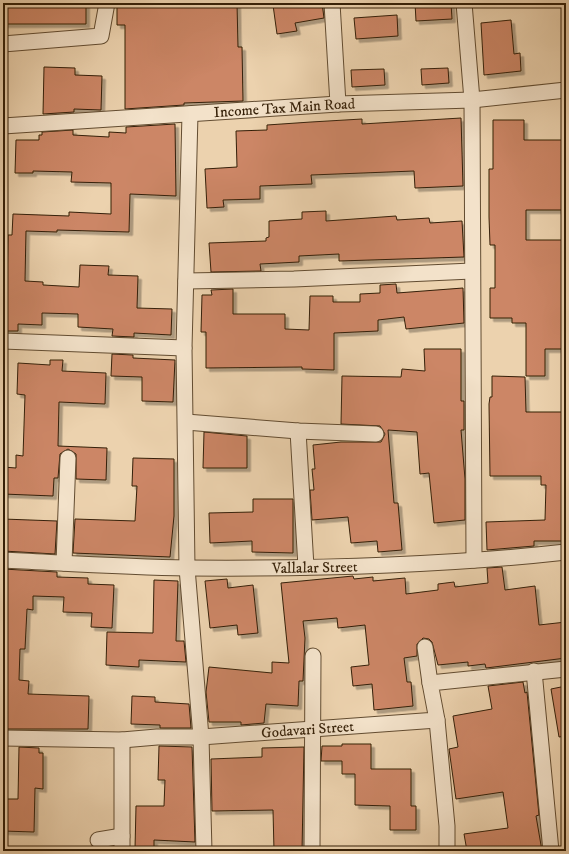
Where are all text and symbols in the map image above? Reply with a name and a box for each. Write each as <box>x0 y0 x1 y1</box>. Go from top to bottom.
street label: Income Tax Main Road <box>213 94 356 122</box>
street label: Vallalar Street <box>271 557 358 578</box>
street label: Godavari Street <box>261 717 355 743</box>

